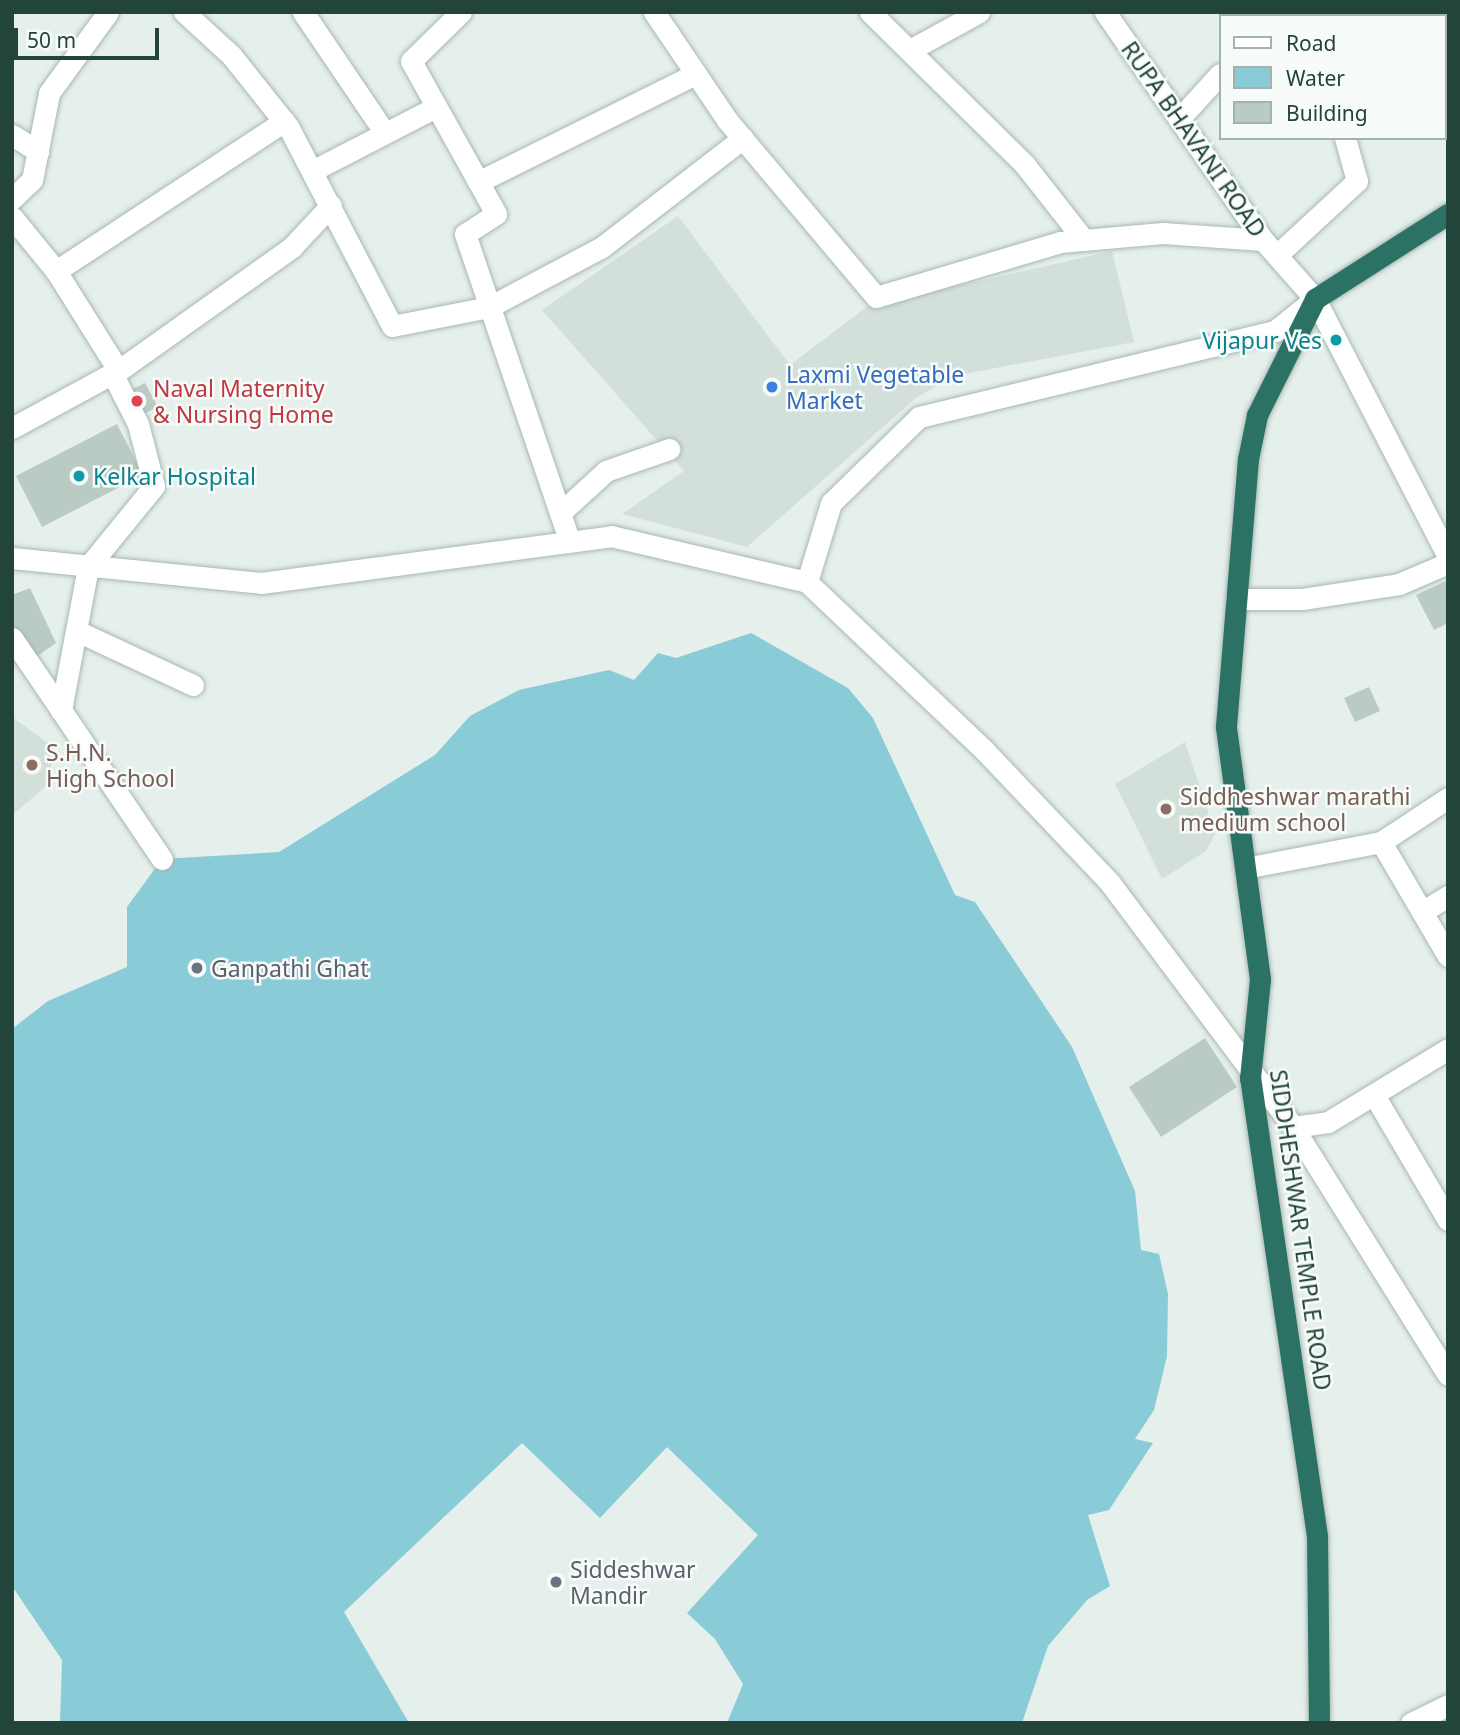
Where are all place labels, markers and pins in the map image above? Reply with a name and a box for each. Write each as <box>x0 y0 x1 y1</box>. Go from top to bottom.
place label: Vijapur Ves <box>1202 326 1322 354</box>
marker: Vijapur Ves <box>1328 332 1344 348</box>
place label: Laxmi Vegetable Market <box>786 360 964 414</box>
place label: Naval Maternity & Nursing Home <box>153 374 334 428</box>
marker: Laxmi Vegetable Market <box>764 379 780 395</box>
marker: Naval Maternity & Nursing Home <box>127 391 147 411</box>
place label: Kelkar Hospital <box>93 462 256 490</box>
marker: Kelkar Hospital <box>71 468 87 484</box>
place label: S.H.N. High School <box>46 738 175 792</box>
marker: S.H.N. High School <box>24 757 40 773</box>
place label: Siddheshwar marathi medium school <box>1180 782 1411 836</box>
marker: Siddheshwar marathi medium school <box>1158 801 1174 817</box>
place label: Ganpathi Ghat <box>211 954 369 982</box>
marker: Ganpathi Ghat <box>189 960 205 976</box>
place label: Siddeshwar Mandir <box>570 1555 696 1609</box>
marker: Siddeshwar Mandir <box>548 1574 564 1590</box>

